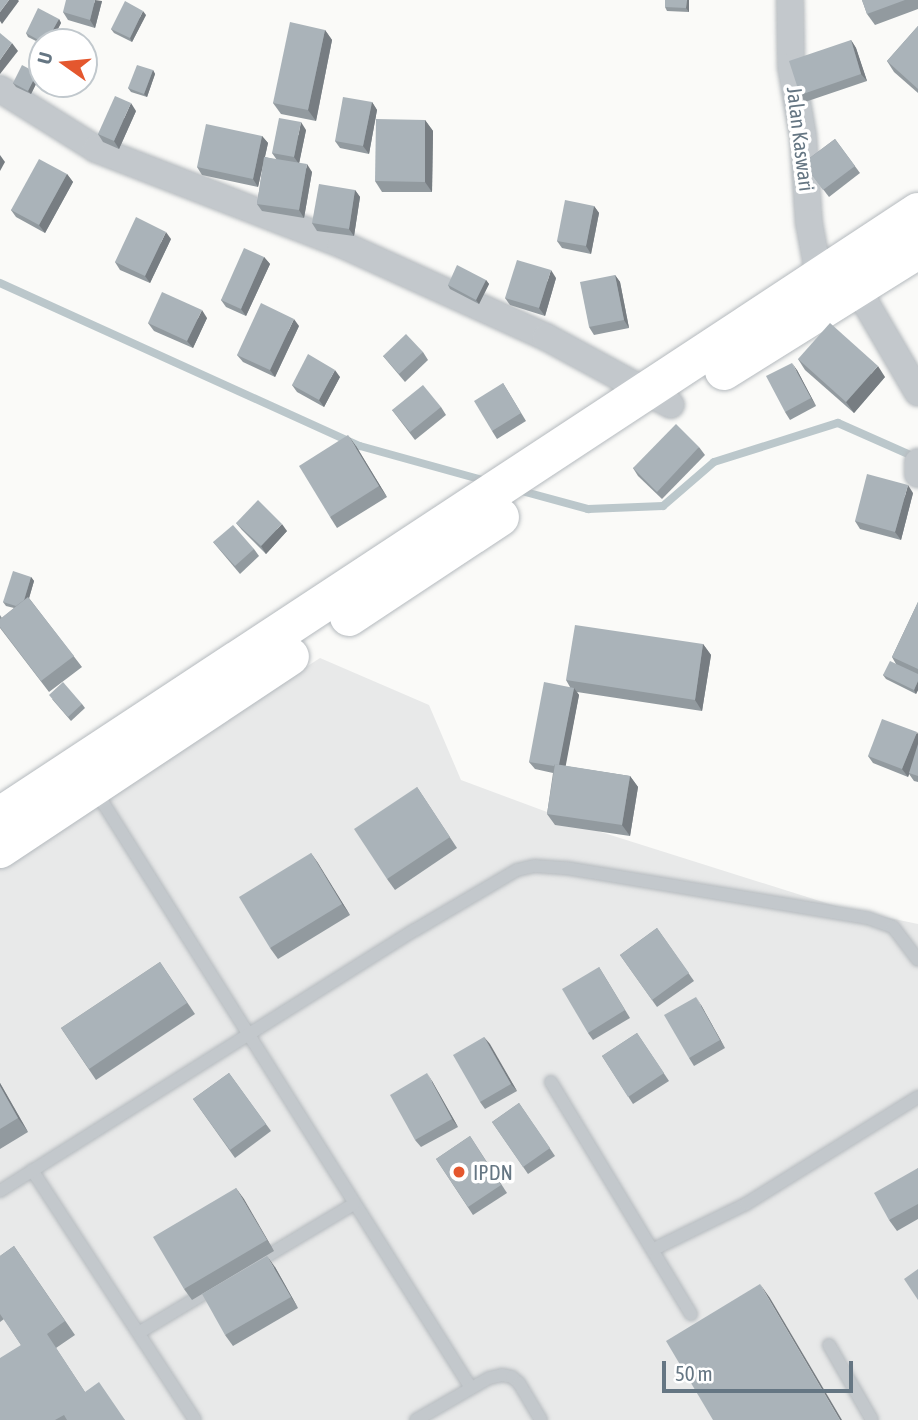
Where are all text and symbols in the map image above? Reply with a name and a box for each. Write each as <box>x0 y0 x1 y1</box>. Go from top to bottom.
north arrow <box>28 28 98 98</box>
text: U <box>33 50 57 66</box>
street label: Jalan Kaswari <box>782 85 820 193</box>
place label: IPDN <box>473 1159 513 1185</box>
marker: IPDN <box>451 1164 467 1180</box>
scale bar <box>666 1346 857 1390</box>
text: 50 m <box>675 1361 713 1385</box>

